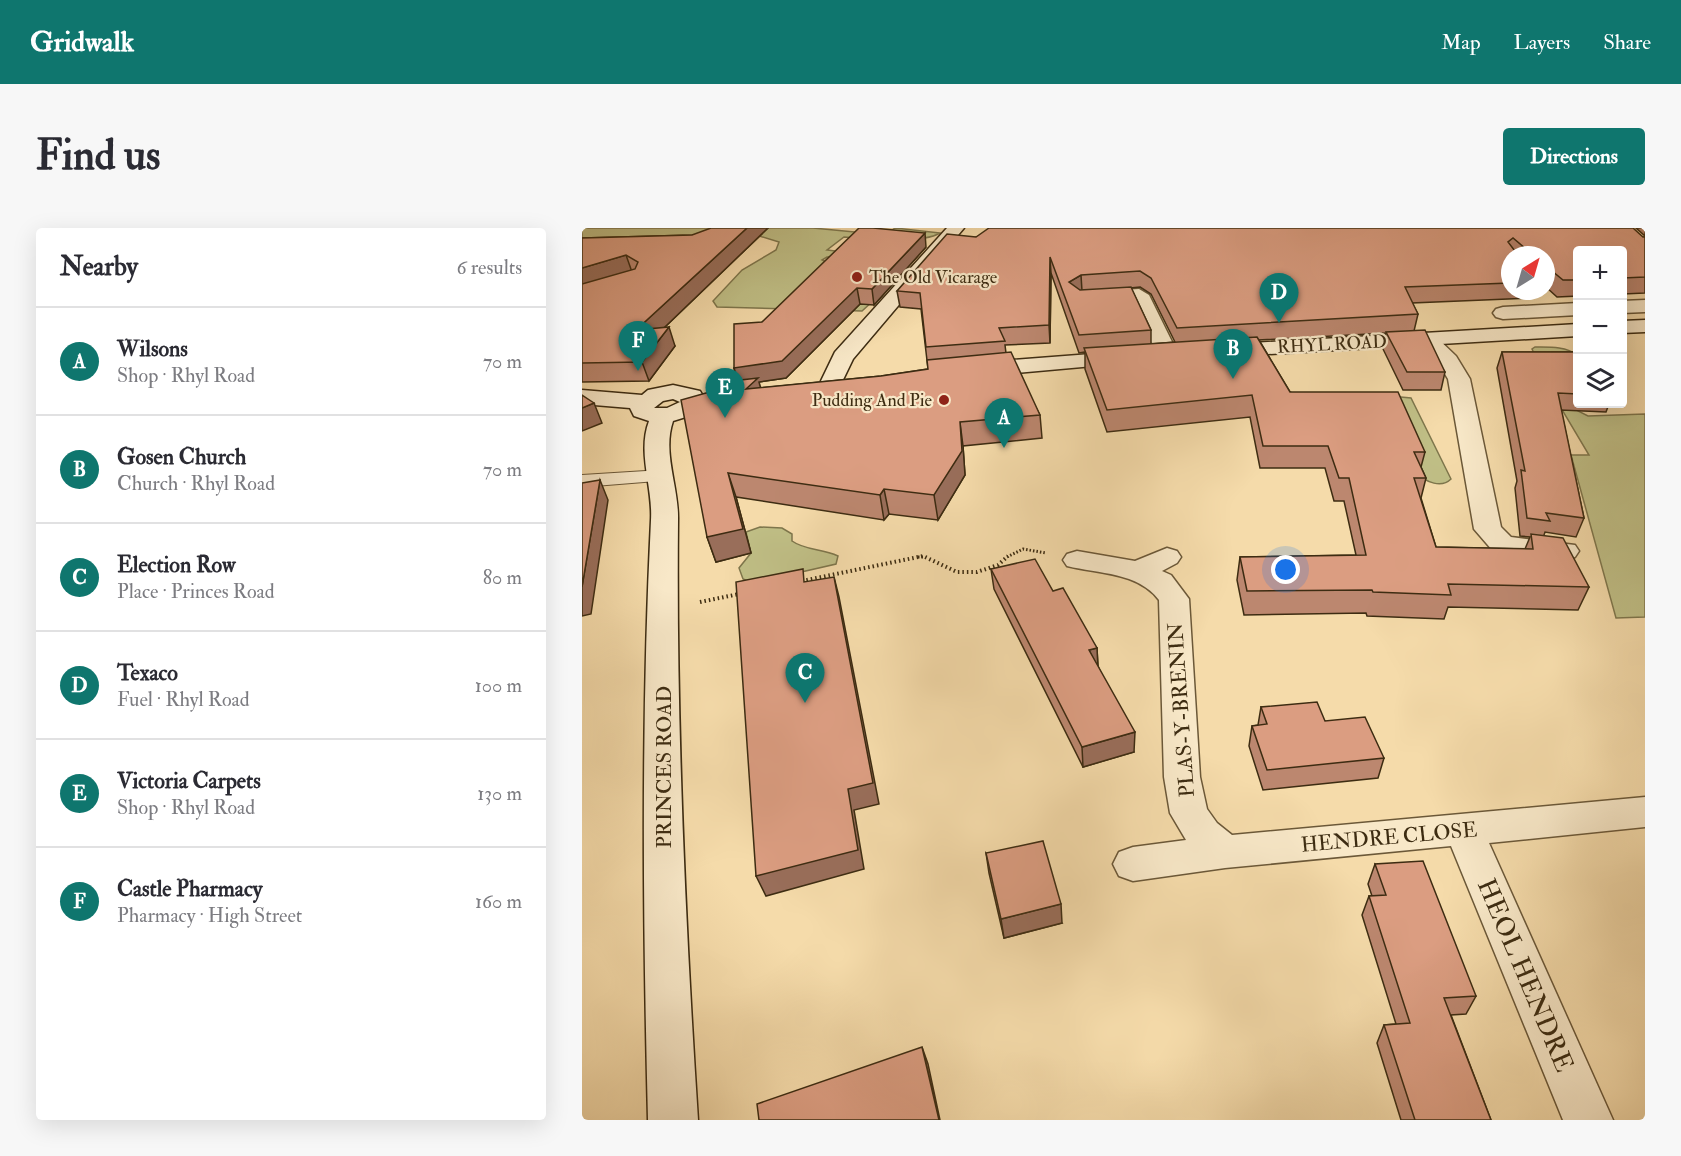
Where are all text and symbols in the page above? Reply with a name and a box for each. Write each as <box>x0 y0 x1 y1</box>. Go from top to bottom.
text: Gridwalk <box>30 25 134 60</box>
text: Map <box>1441 29 1481 56</box>
text: Layers <box>1514 29 1570 56</box>
text: Share <box>1603 29 1651 56</box>
button: Directions <box>1503 128 1645 185</box>
text: Find us <box>36 130 160 182</box>
north arrow <box>1501 246 1555 300</box>
map controls <box>1573 246 1627 408</box>
button: + <box>1573 246 1627 300</box>
text: Nearby <box>60 251 138 283</box>
text: 6 results <box>456 255 522 280</box>
place label: The Old Vicarage <box>869 266 998 289</box>
marker: The Old Vicarage <box>850 270 864 284</box>
pin: D <box>1260 274 1298 323</box>
button: − <box>1573 300 1627 354</box>
pin: F <box>618 322 658 371</box>
pin: B <box>1214 330 1252 379</box>
street label: RHYL ROAD <box>1276 330 1388 359</box>
text: Wilsons <box>117 335 188 363</box>
text: A <box>73 349 86 374</box>
text: 70 m <box>483 349 522 374</box>
button: layers <box>1573 354 1627 408</box>
text: Shop · Rhyl Road <box>117 363 255 388</box>
pin: E <box>706 368 744 418</box>
place label: Pudding And Pie <box>812 389 932 412</box>
marker: Pudding And Pie <box>937 393 951 407</box>
pin: A <box>984 398 1024 448</box>
text: Gosen Church <box>117 443 246 471</box>
text: B <box>73 457 86 482</box>
text: 70 m <box>483 457 522 482</box>
text: Church · Rhyl Road <box>117 471 275 496</box>
text: Election Row <box>117 551 235 579</box>
your location <box>1271 555 1300 584</box>
text: C <box>72 565 87 590</box>
text: 80 m <box>483 565 522 590</box>
text: Place · Princes Road <box>117 579 275 604</box>
street label: PLAS-Y-BRENIN <box>1162 622 1201 798</box>
pin: C <box>786 654 824 703</box>
text: Texaco <box>117 659 178 687</box>
text: D <box>71 673 88 698</box>
text: 100 m <box>475 673 522 698</box>
street label: PRINCES ROAD <box>651 686 678 848</box>
text: Fuel · Rhyl Road <box>117 687 250 712</box>
text: Victoria Carpets <box>117 767 261 795</box>
text: E <box>72 781 87 806</box>
text: 130 m <box>477 781 522 806</box>
text: Shop · Rhyl Road <box>117 795 255 820</box>
street label: HENDRE CLOSE <box>1300 816 1478 859</box>
street label: HEOL HENDRE <box>1470 874 1580 1077</box>
text: Castle Pharmacy <box>117 875 262 903</box>
text: F <box>73 889 86 914</box>
text: 160 m <box>475 889 522 914</box>
text: Pharmacy · High Street <box>117 903 302 928</box>

